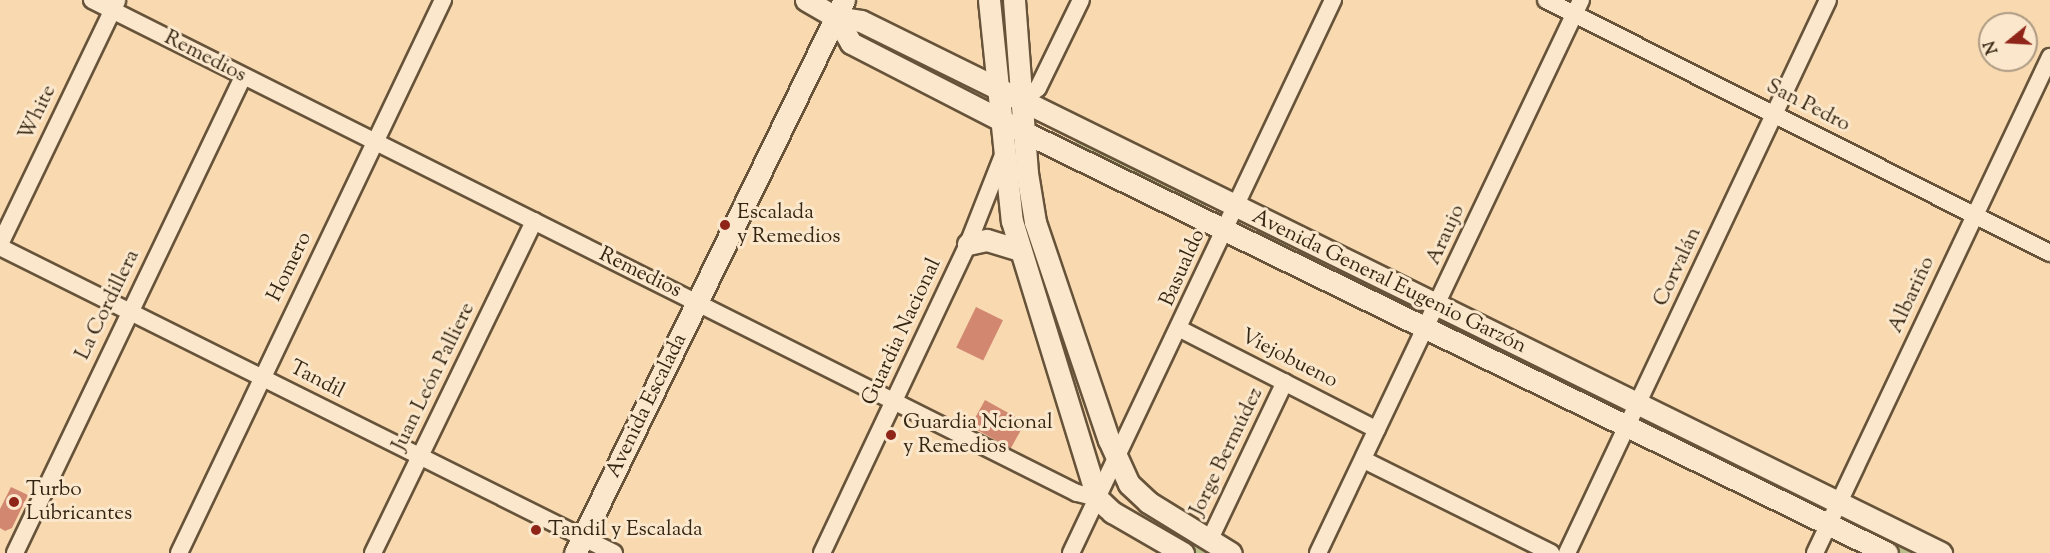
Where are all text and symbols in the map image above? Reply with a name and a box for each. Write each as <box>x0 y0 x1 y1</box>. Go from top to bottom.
north arrow <box>1978 12 2038 72</box>
street label: Remedios <box>160 26 250 88</box>
text: N <box>1979 37 2005 57</box>
street label: San Pedro <box>1762 74 1854 138</box>
street label: White <box>14 81 62 145</box>
place label: Escalada y Remedios <box>737 200 841 250</box>
street label: Araujo <box>1421 201 1471 269</box>
street label: Avenida General Eugenio Garzón <box>1248 204 1530 360</box>
marker: Escalada y Remedios <box>718 218 732 232</box>
street label: Corvalán <box>1649 223 1707 311</box>
street label: Basualdo <box>1155 226 1211 310</box>
street label: Homero <box>262 228 318 306</box>
street label: Remedios <box>595 242 685 304</box>
street label: La Cordillera <box>71 246 145 364</box>
street label: Albariño <box>1883 253 1941 337</box>
street label: Guardia Nacional <box>857 254 947 410</box>
street label: Juan León Palliere <box>387 299 481 455</box>
street label: Viejobueno <box>1236 324 1342 394</box>
street label: Avenida Escalada <box>601 330 693 482</box>
street label: Tandil <box>285 355 349 405</box>
street label: Jorge Bermúdez <box>1185 384 1269 520</box>
place label: Guardia Ncional y Remedios <box>903 410 1053 460</box>
marker: Guardia Ncional y Remedios <box>884 428 898 442</box>
place label: Turbo Lubricantes <box>26 477 132 527</box>
marker: Turbo Lubricantes <box>7 495 21 509</box>
place label: Tandil y Escalada <box>548 517 703 543</box>
marker: Tandil y Escalada <box>529 523 543 537</box>

